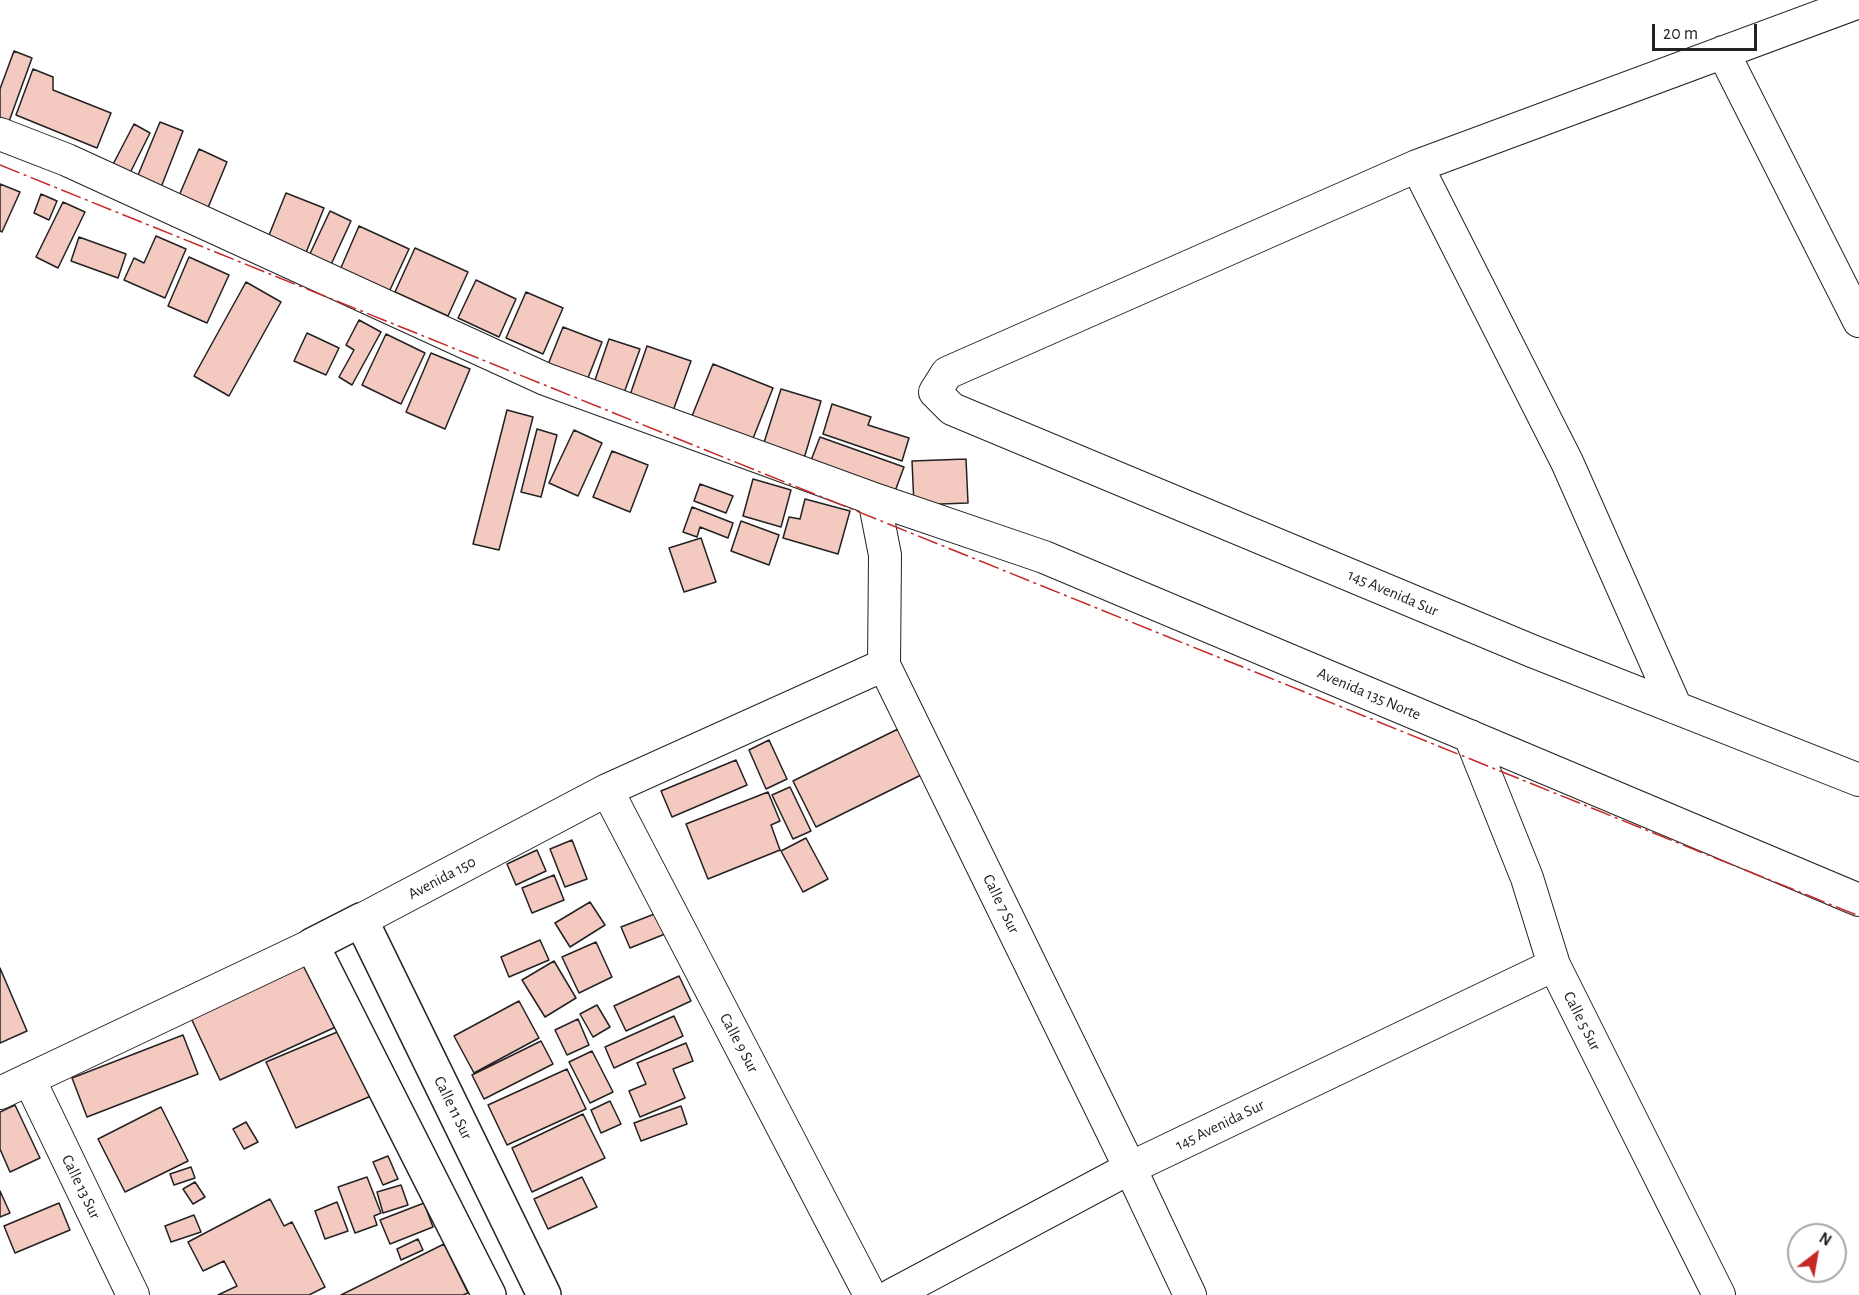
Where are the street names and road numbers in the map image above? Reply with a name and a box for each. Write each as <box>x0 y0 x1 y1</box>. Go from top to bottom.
street label: 145 Avenida Sur <box>1345 565 1441 621</box>
street label: Avenida 135 Norte <box>1314 664 1424 724</box>
street label: Avenida 150 <box>405 852 479 904</box>
street label: Calle 7 Sur <box>978 871 1024 937</box>
street label: Calle 5 Sur <box>1559 988 1605 1054</box>
street label: Calle 9 Sur <box>715 1010 763 1076</box>
street label: Calle 11 Sur <box>429 1073 477 1143</box>
street label: 145 Avenida Sur <box>1172 1095 1268 1155</box>
street label: Calle 13 Sur <box>57 1152 105 1222</box>

